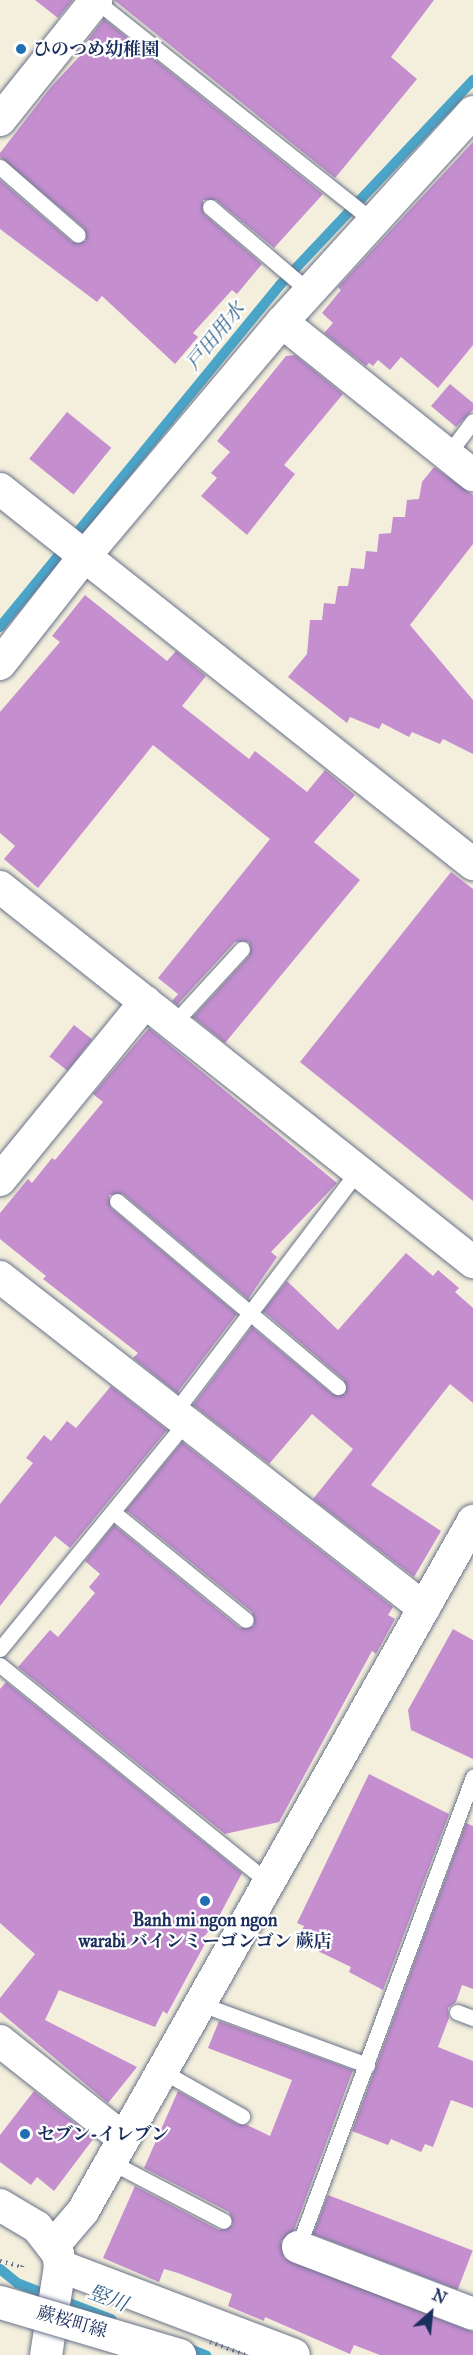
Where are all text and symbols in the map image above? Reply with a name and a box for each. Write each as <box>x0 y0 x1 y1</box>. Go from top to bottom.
place label: ひのつめ幼稚園 <box>33 38 159 60</box>
marker: ひのつめ幼稚園 <box>14 42 28 56</box>
water label: 戸田用水 <box>181 297 249 375</box>
marker: Banh mi ngon ngon warabi バインミーゴンゴン 蕨店 <box>198 1894 212 1908</box>
place label: Banh mi ngon ngon warabi バインミーゴンゴン 蕨店 <box>78 1910 332 1952</box>
place label: セブン-イレブン <box>37 2123 170 2145</box>
marker: セブン-イレブン <box>18 2127 32 2141</box>
water label: 竪川 <box>85 2280 131 2316</box>
north arrow <box>401 2283 461 2343</box>
text: N <box>429 2285 450 2308</box>
street label: 蕨桜町線 <box>34 2302 110 2342</box>

